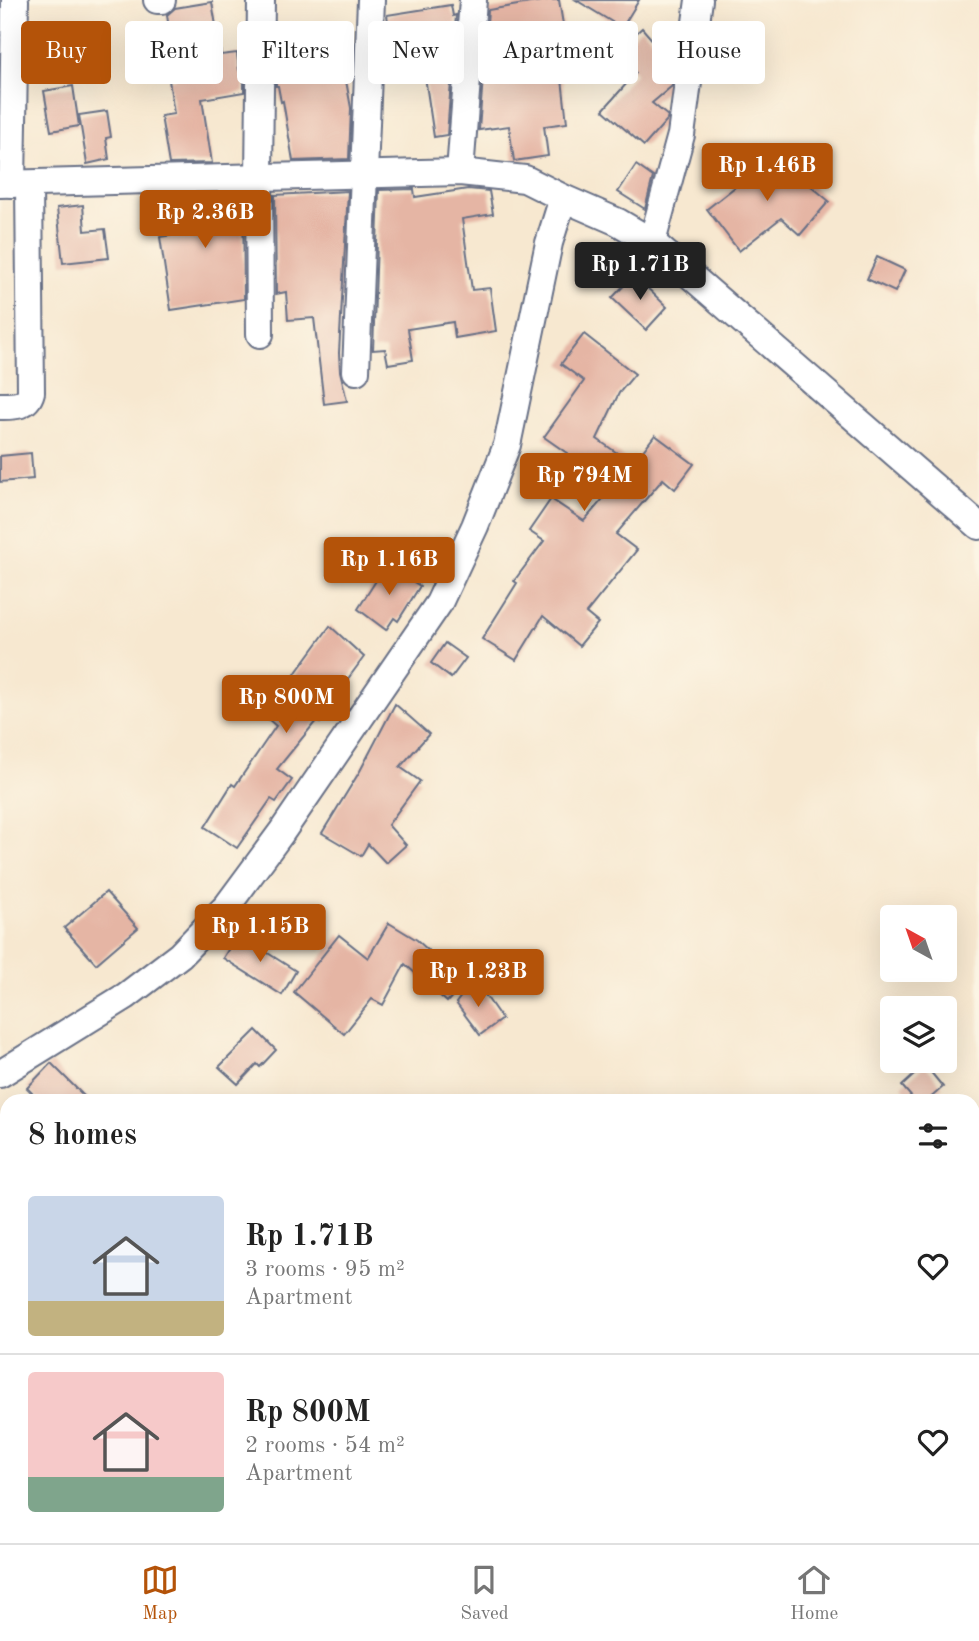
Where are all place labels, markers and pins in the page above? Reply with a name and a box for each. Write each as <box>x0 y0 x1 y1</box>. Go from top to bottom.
pin: Rp 1.46B <box>695 144 839 203</box>
pin: Rp 2.36B <box>133 190 277 250</box>
pin: Rp 1.71B <box>568 243 712 302</box>
pin: Rp 794M <box>519 454 649 513</box>
pin: Rp 1.16B <box>317 538 461 597</box>
pin: Rp 800M <box>221 676 351 735</box>
pin: Rp 1.15B <box>188 904 332 964</box>
pin: Rp 1.23B <box>406 950 550 1009</box>

